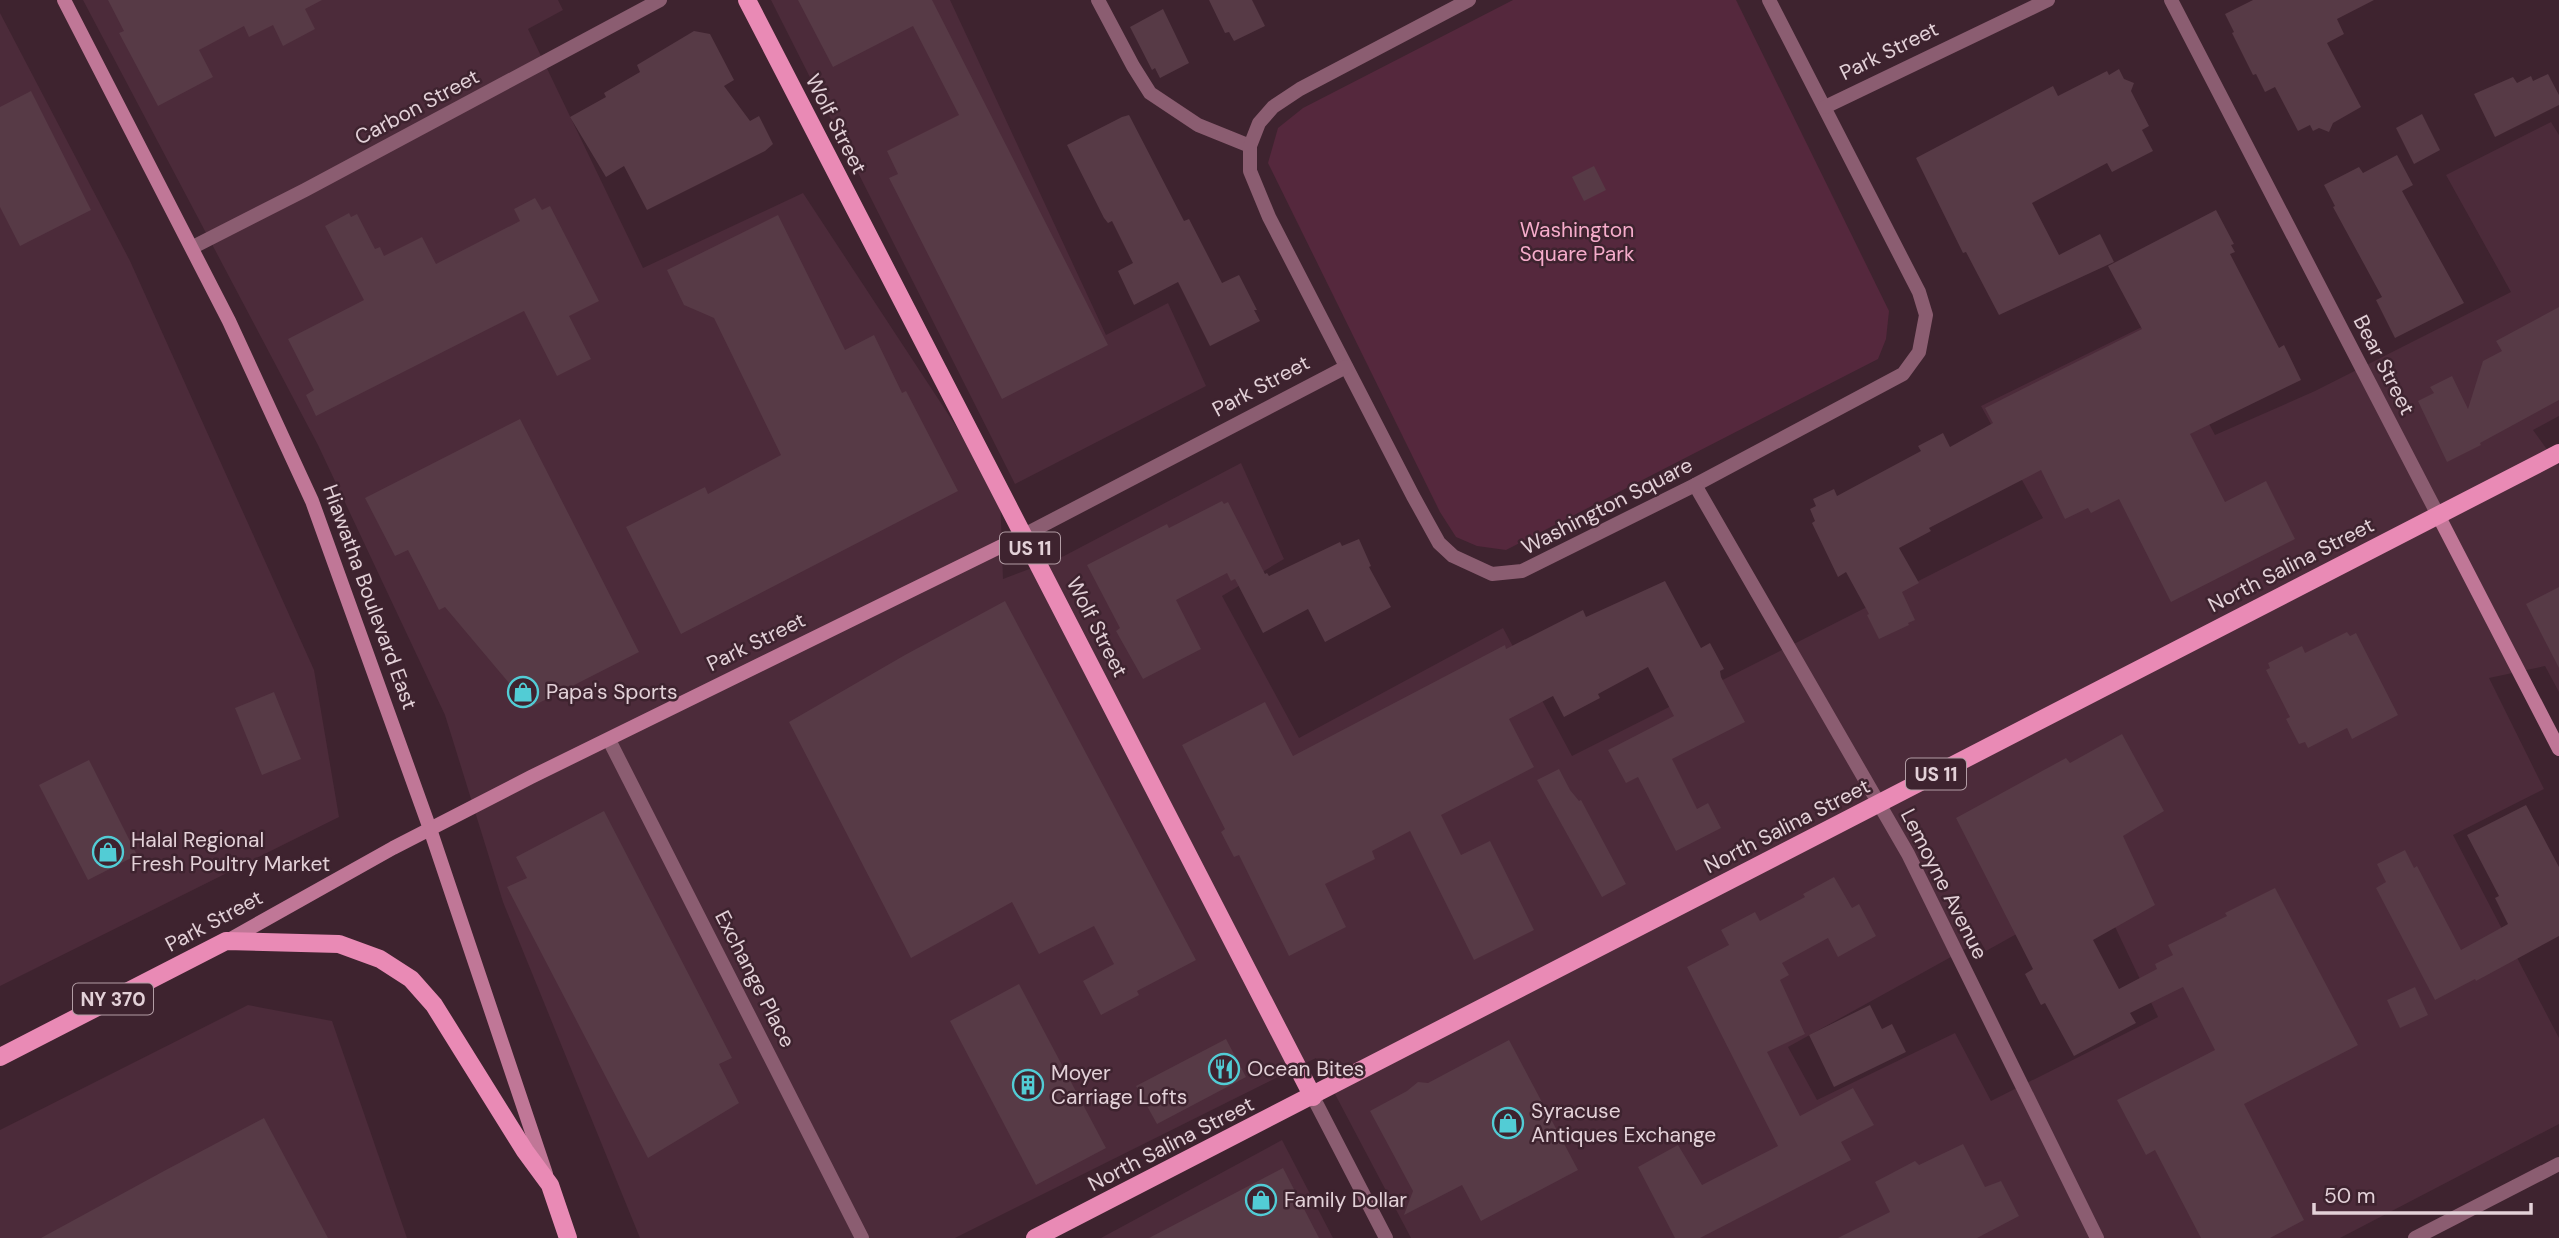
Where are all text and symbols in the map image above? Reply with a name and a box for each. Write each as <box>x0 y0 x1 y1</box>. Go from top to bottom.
street label: Park Street <box>1835 15 1943 87</box>
street label: Carbon Street <box>350 62 484 152</box>
street label: Wolf Street <box>799 69 873 179</box>
park label: Washington Square Park <box>1519 216 1635 268</box>
street label: Bear Street <box>2347 310 2421 420</box>
street label: Park Street <box>1207 349 1315 423</box>
street label: Washington Square <box>1517 451 1697 561</box>
street label: Hiawatha Boulevard East <box>316 481 424 713</box>
street label: North Salina Street <box>2203 511 2379 619</box>
road number: US 11 <box>1000 533 1060 564</box>
street label: Wolf Street <box>1060 572 1134 682</box>
street label: Park Street <box>702 606 810 678</box>
shop icon: Papa's Sports <box>506 675 540 709</box>
place label: Papa's Sports <box>546 678 677 706</box>
road number: US 11 <box>1906 758 1966 790</box>
street label: North Salina Street <box>1699 772 1875 880</box>
street label: Lemoyne Avenue <box>1894 804 1994 964</box>
place label: Halal Regional Fresh Poultry Market <box>131 826 330 878</box>
shop icon: Halal Regional Fresh Poultry Market <box>91 835 125 869</box>
street label: Park Street <box>160 884 268 958</box>
street label: Exchange Place <box>708 906 802 1052</box>
road number: NY 370 <box>73 984 153 1015</box>
restaurant icon: Ocean Bites <box>1207 1052 1241 1086</box>
place label: Ocean Bites <box>1247 1055 1364 1083</box>
place label: Moyer Carriage Lofts <box>1051 1059 1187 1111</box>
building icon: Moyer Carriage Lofts <box>1011 1068 1045 1102</box>
street label: North Salina Street <box>1083 1090 1259 1198</box>
place label: Syracuse Antiques Exchange <box>1531 1097 1716 1149</box>
shop icon: Syracuse Antiques Exchange <box>1491 1106 1525 1140</box>
scale bar <box>2314 1172 2531 1216</box>
text: 50 m <box>2324 1182 2375 1210</box>
shop icon: Family Dollar <box>1244 1183 1278 1217</box>
place label: Family Dollar <box>1284 1186 1407 1214</box>

